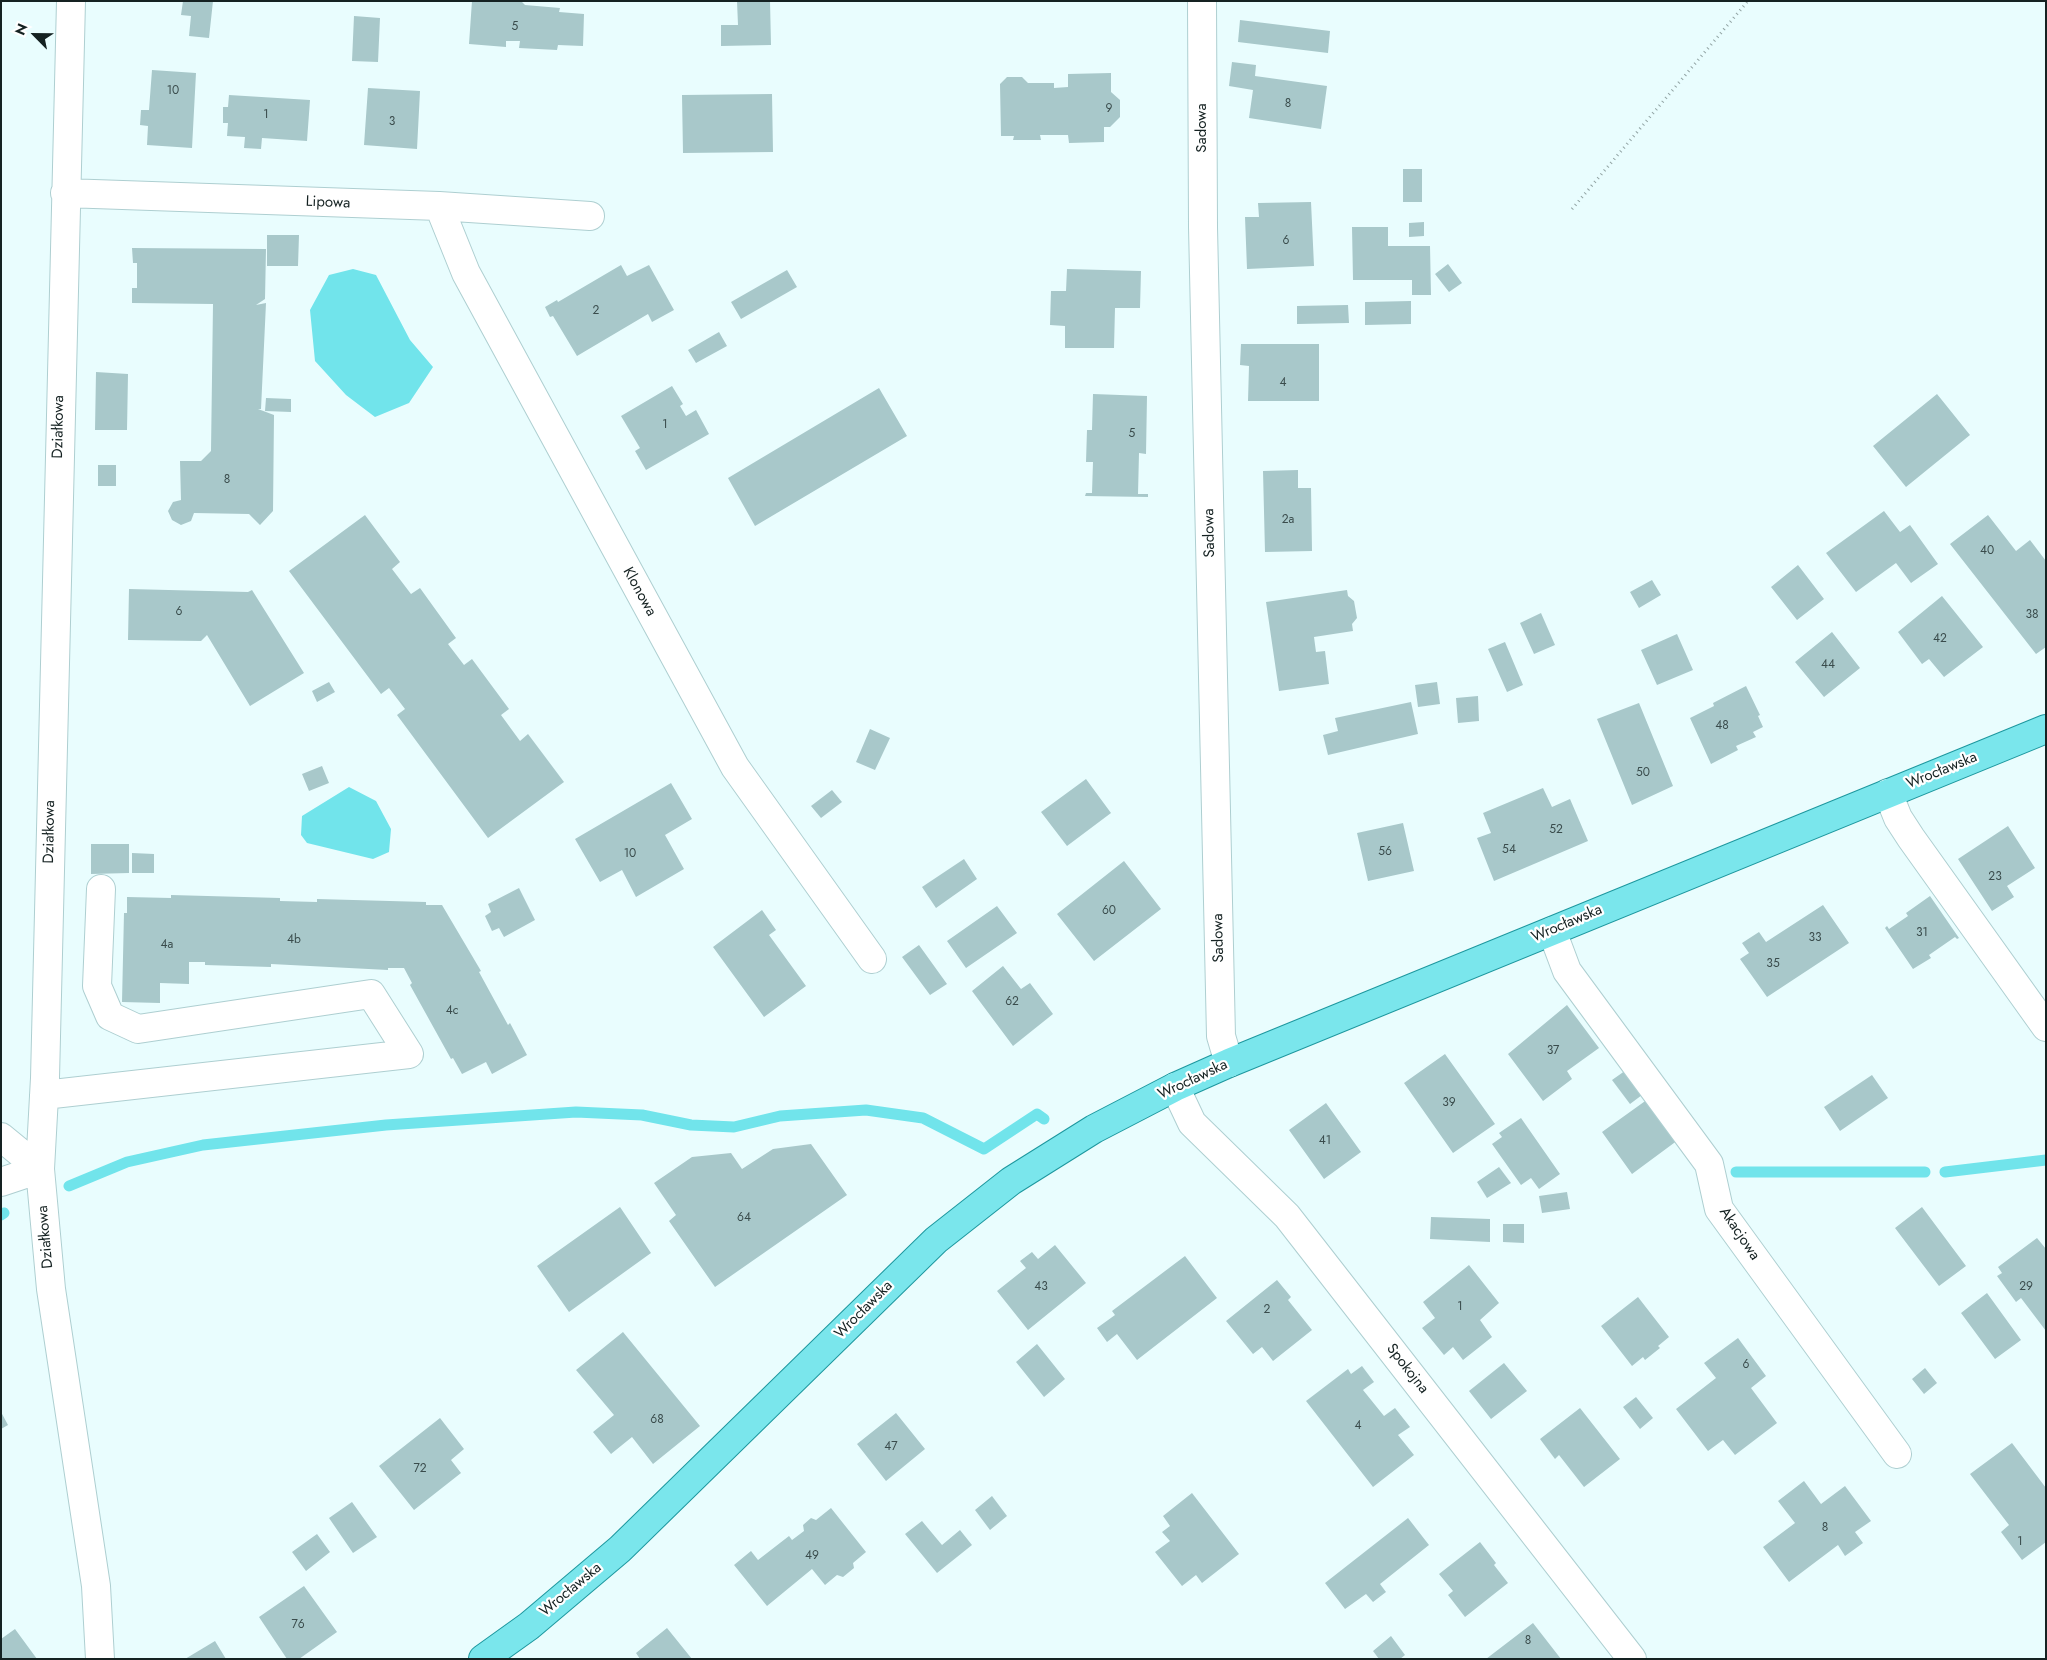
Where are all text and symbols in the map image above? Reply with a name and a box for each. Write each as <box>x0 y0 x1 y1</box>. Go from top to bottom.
north arrow <box>10 10 60 60</box>
text: N <box>10 20 33 38</box>
house number: 5 <box>512 20 518 34</box>
house number: 10 <box>167 84 179 98</box>
house number: 8 <box>1285 97 1291 111</box>
house number: 9 <box>1106 102 1112 116</box>
street label: Sadowa <box>1193 103 1211 153</box>
house number: 1 <box>263 108 269 122</box>
house number: 3 <box>389 115 395 129</box>
street label: Lipowa <box>305 193 351 213</box>
house number: 6 <box>1283 234 1289 248</box>
house number: 2 <box>593 304 599 318</box>
house number: 4 <box>1280 376 1286 390</box>
street label: Działkowa <box>49 395 69 459</box>
house number: 1 <box>662 418 668 432</box>
house number: 5 <box>1129 427 1135 441</box>
house number: 8 <box>224 473 230 487</box>
street label: Sadowa <box>1201 508 1219 558</box>
house number: 2a <box>1282 513 1294 527</box>
house number: 40 <box>1980 544 1994 558</box>
street label: Klonowa <box>618 564 660 620</box>
house number: 6 <box>176 605 182 619</box>
house number: 38 <box>2025 608 2039 622</box>
house number: 42 <box>1933 632 1947 646</box>
house number: 44 <box>1821 658 1835 672</box>
house number: 48 <box>1715 719 1729 733</box>
street label: Wrocławska <box>1904 749 1980 793</box>
house number: 50 <box>1636 766 1650 780</box>
street label: Działkowa <box>40 800 60 864</box>
house number: 52 <box>1549 823 1563 837</box>
house number: 54 <box>1502 843 1516 857</box>
house number: 56 <box>1378 845 1392 859</box>
house number: 10 <box>624 847 636 861</box>
house number: 23 <box>1988 870 2002 884</box>
street label: Wrocławska <box>1529 901 1605 947</box>
house number: 60 <box>1102 904 1116 918</box>
street label: Sadowa <box>1210 913 1228 963</box>
house number: 31 <box>1916 926 1928 940</box>
house number: 33 <box>1808 931 1822 945</box>
house number: 4b <box>287 933 301 947</box>
house number: 4a <box>161 938 173 952</box>
house number: 35 <box>1766 957 1780 971</box>
house number: 62 <box>1005 995 1019 1009</box>
house number: 4c <box>446 1004 458 1018</box>
house number: 37 <box>1547 1044 1559 1058</box>
street label: Wrocławska <box>1155 1056 1231 1104</box>
house number: 39 <box>1442 1096 1456 1110</box>
house number: 41 <box>1319 1134 1331 1148</box>
street label: Akacjowa <box>1715 1204 1763 1264</box>
street label: Działkowa <box>34 1205 58 1269</box>
house number: 64 <box>737 1211 751 1225</box>
street label: Wrocławska <box>831 1277 897 1343</box>
house number: 43 <box>1034 1280 1048 1294</box>
house number: 29 <box>2019 1280 2033 1294</box>
house number: 1 <box>1457 1300 1463 1314</box>
house number: 2 <box>1264 1303 1270 1317</box>
street label: Spokojna <box>1382 1340 1432 1398</box>
house number: 6 <box>1743 1358 1749 1372</box>
house number: 68 <box>650 1413 664 1427</box>
house number: 4 <box>1355 1419 1361 1433</box>
house number: 47 <box>884 1440 898 1454</box>
house number: 72 <box>413 1462 427 1476</box>
house number: 8 <box>1822 1521 1828 1535</box>
house number: 1 <box>2017 1535 2023 1549</box>
house number: 49 <box>805 1549 819 1563</box>
street label: Wrocławska <box>537 1559 605 1621</box>
house number: 76 <box>291 1618 305 1632</box>
house number: 8 <box>1525 1634 1531 1648</box>

